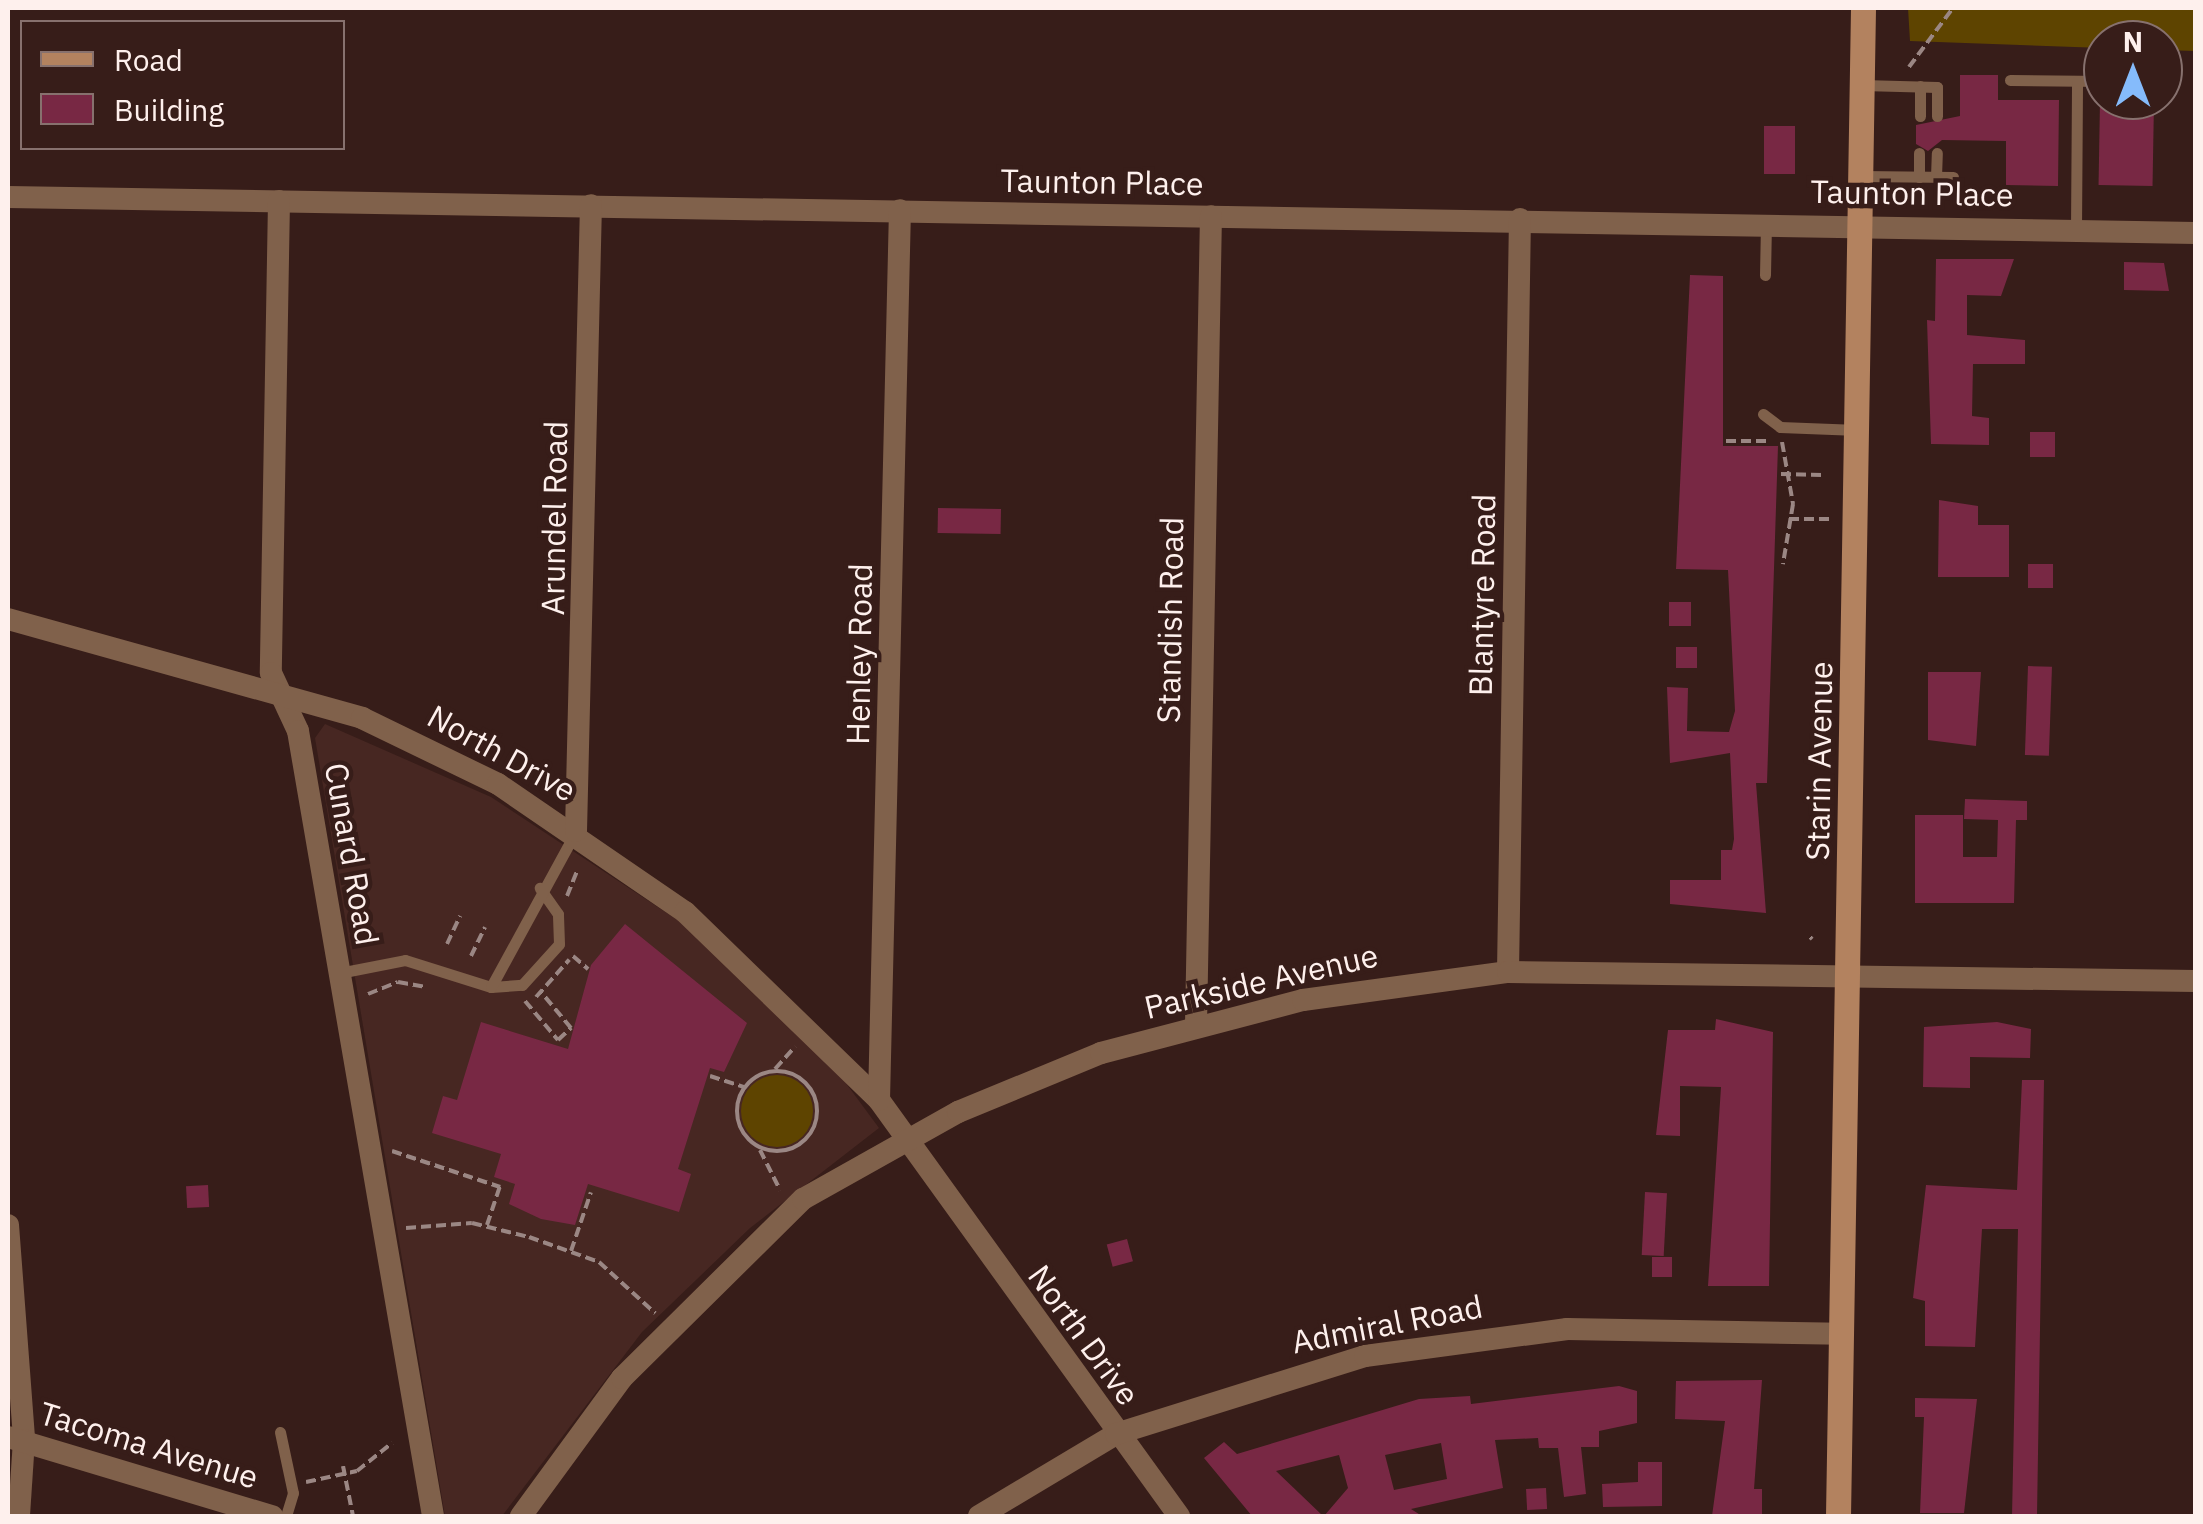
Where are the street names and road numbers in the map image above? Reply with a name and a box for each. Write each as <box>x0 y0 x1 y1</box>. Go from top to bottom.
street label: Taunton Place <box>1000 161 1204 203</box>
street label: Taunton Place <box>1810 172 2014 214</box>
street label: Arundel Road <box>533 420 575 616</box>
street label: Blantyre Road <box>1461 494 1503 696</box>
street label: Standish Road <box>1149 516 1191 724</box>
street label: Henley Road <box>838 563 880 745</box>
street label: Starin Avenue <box>1798 661 1840 861</box>
street label: North Drive <box>421 697 583 809</box>
street label: Cunard Road <box>317 760 387 948</box>
street label: Parkside Avenue <box>1140 935 1382 1027</box>
street label: North Drive <box>1020 1258 1148 1412</box>
street label: Admiral Road <box>1288 1287 1486 1361</box>
street label: Tacoma Avenue <box>35 1394 263 1496</box>

